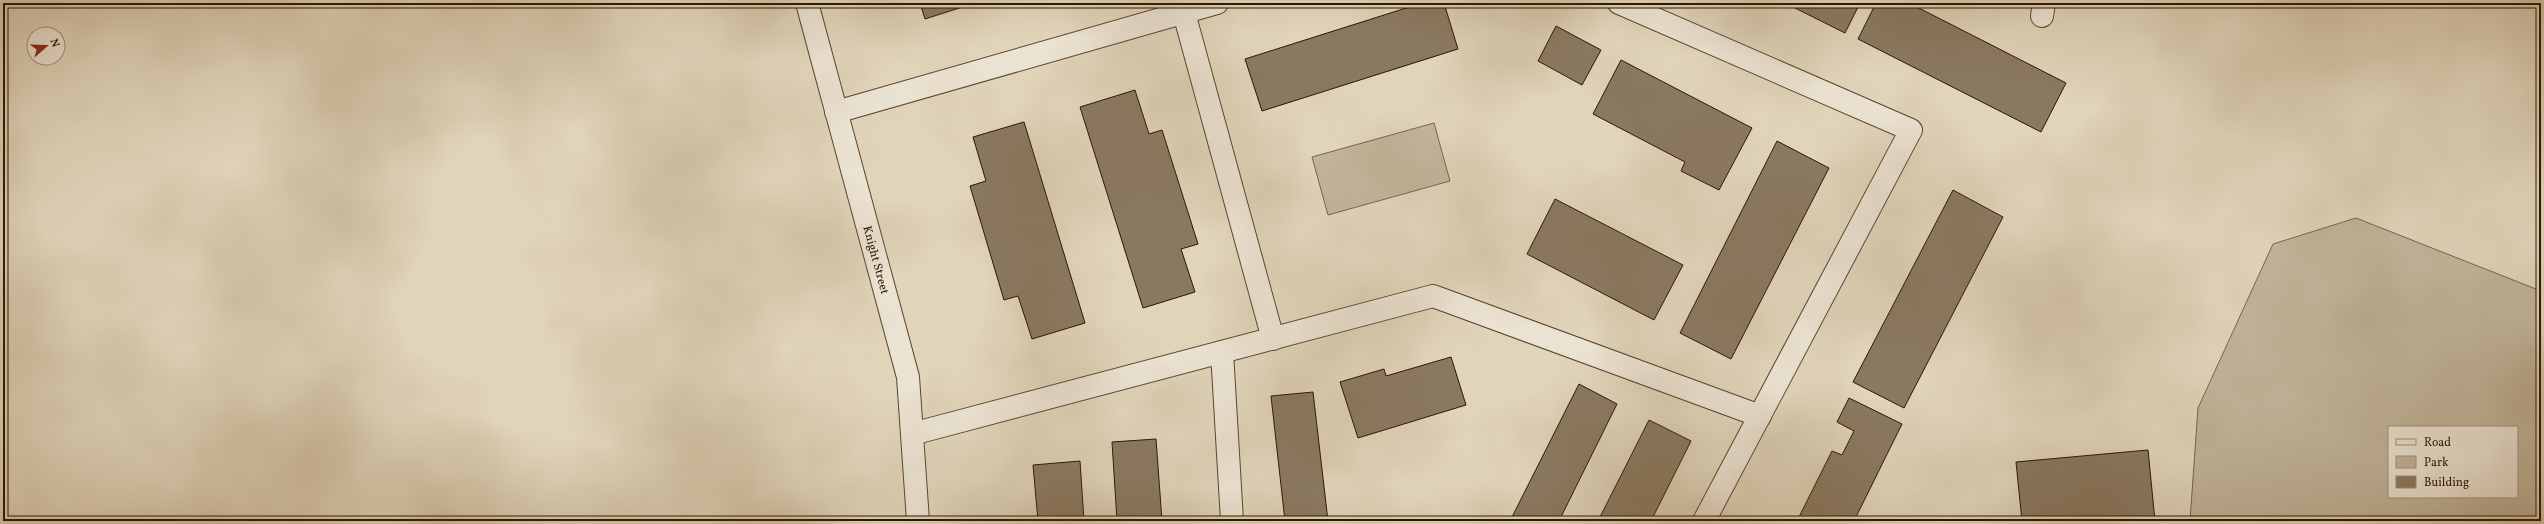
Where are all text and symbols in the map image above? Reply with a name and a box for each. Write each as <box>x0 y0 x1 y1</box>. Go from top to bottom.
north arrow <box>26 26 66 66</box>
text: N <box>46 37 62 49</box>
street label: Knight Street <box>858 224 892 296</box>
legend <box>2388 426 2518 498</box>
text: Road <box>2424 435 2451 451</box>
text: Park <box>2424 455 2449 471</box>
text: Building <box>2424 475 2469 491</box>

